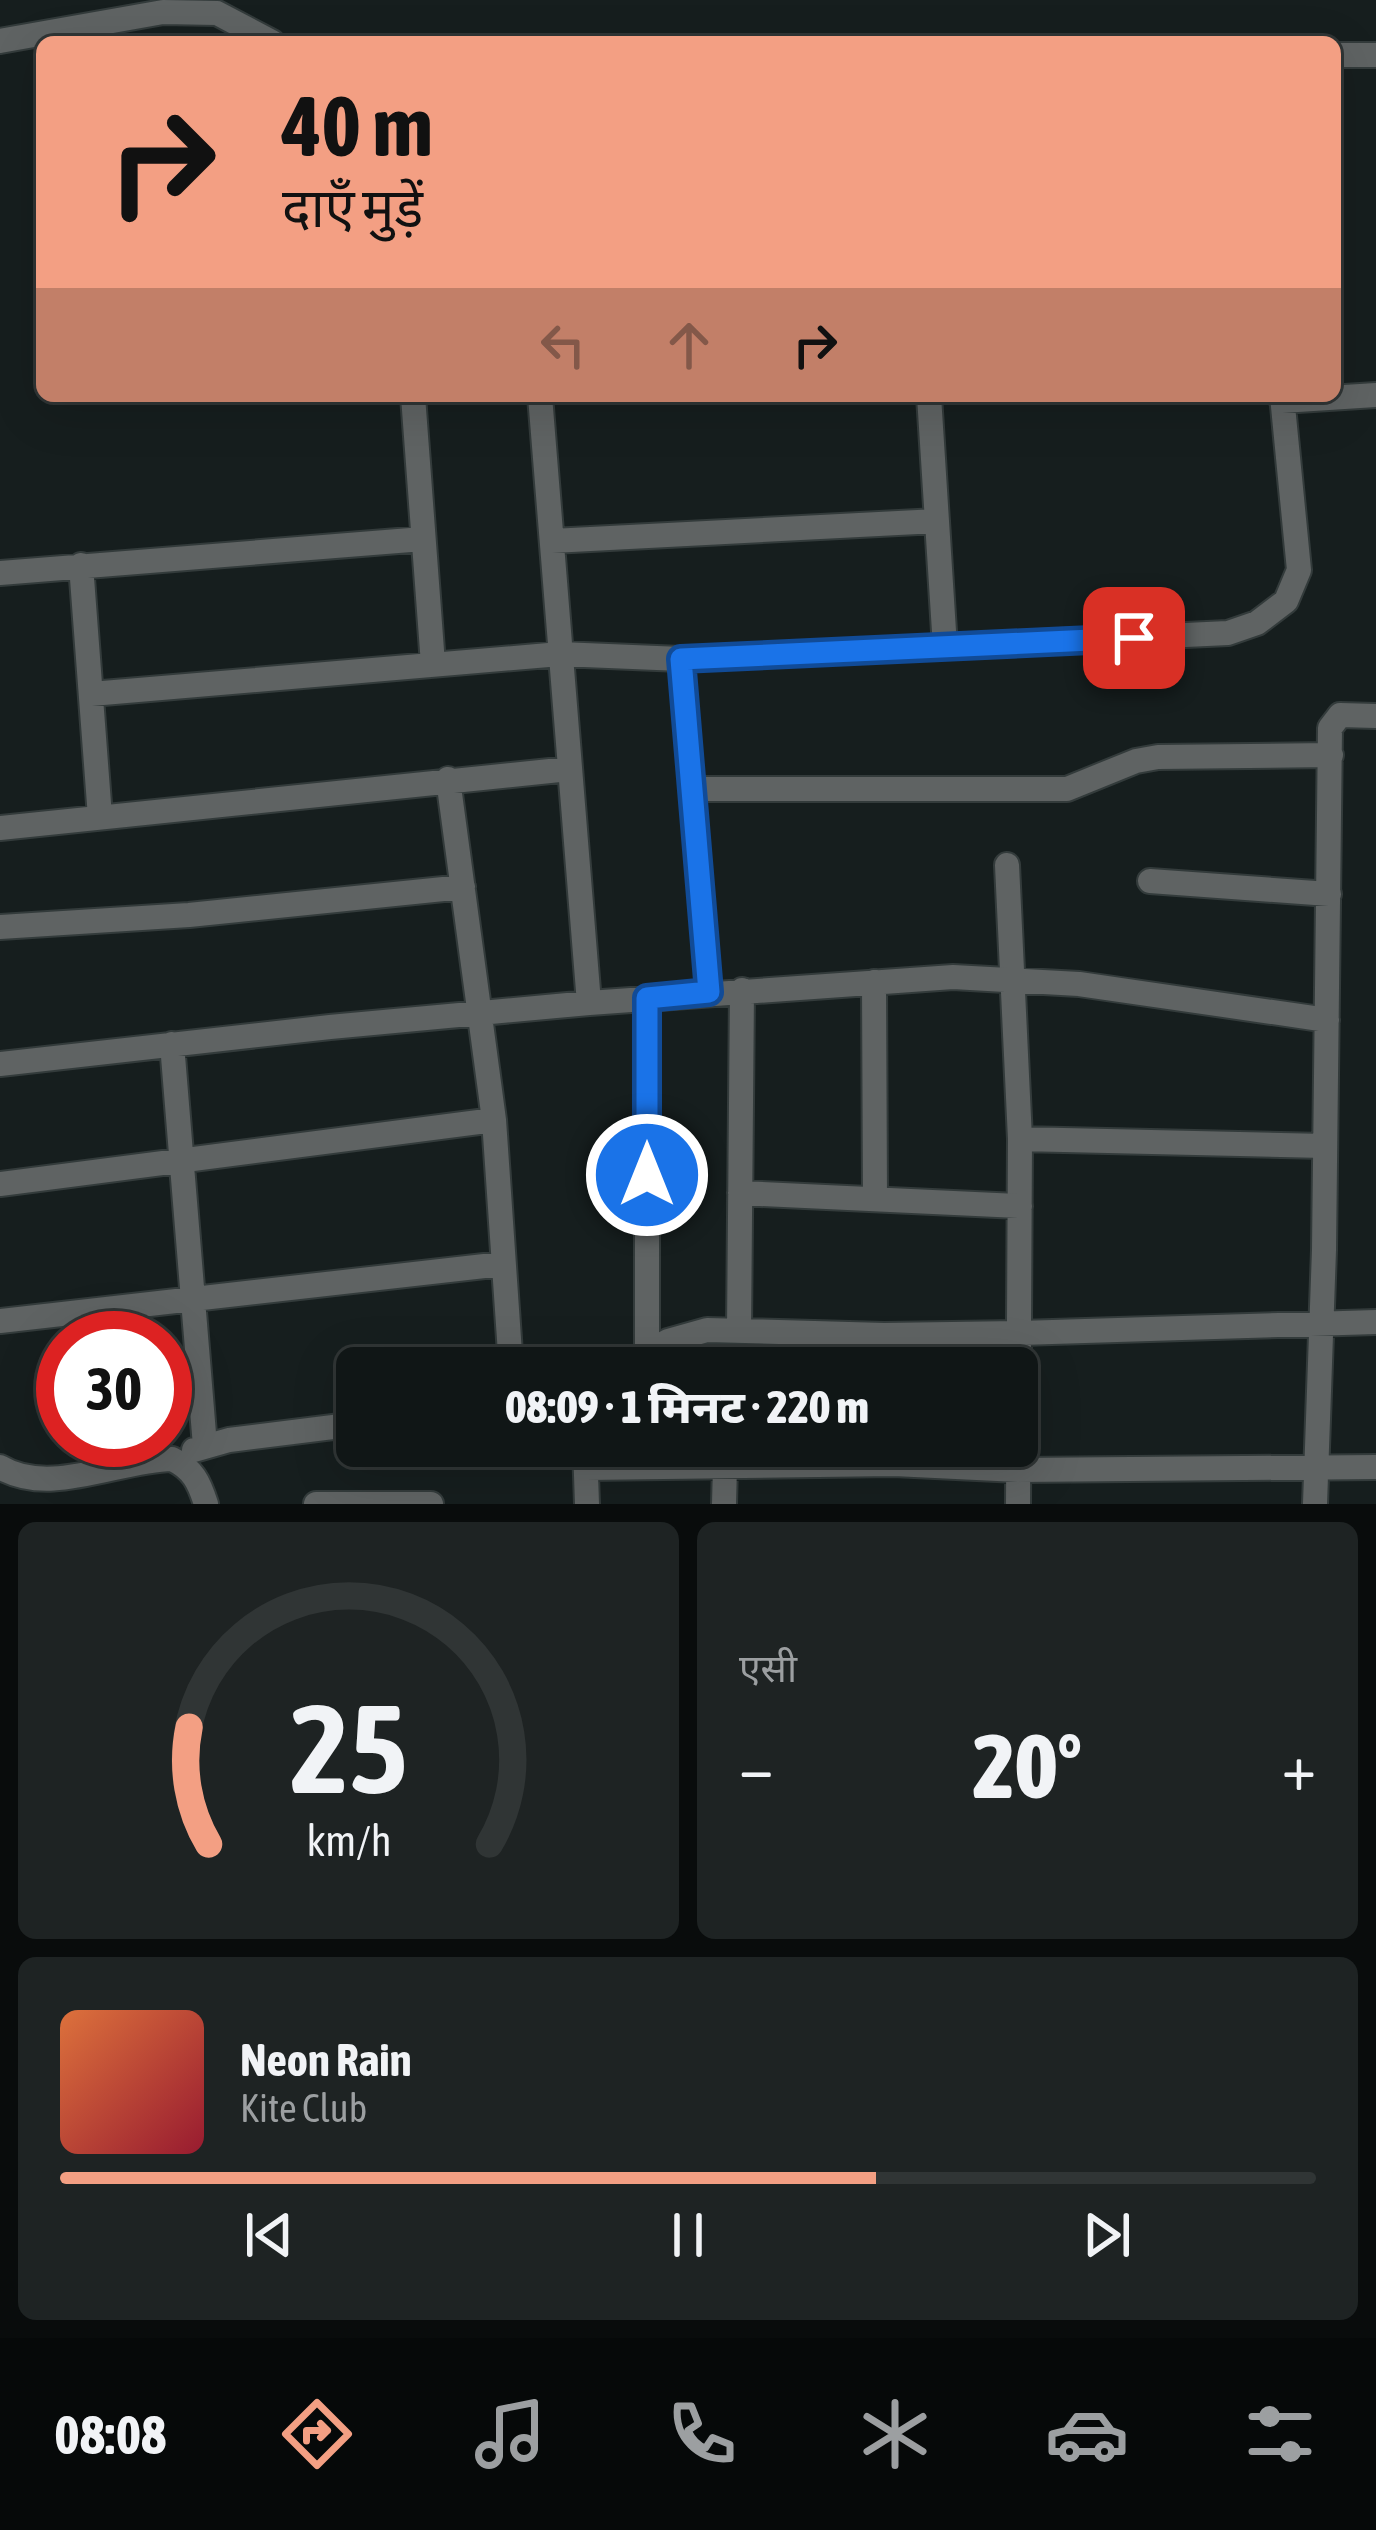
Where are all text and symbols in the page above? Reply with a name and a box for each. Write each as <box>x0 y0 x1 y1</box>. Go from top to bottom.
text: 40 m <box>282 78 433 174</box>
icon: right <box>84 84 240 240</box>
text: दाएँ मुड़ें <box>282 177 423 238</box>
icon: left <box>530 312 596 378</box>
icon: ahead <box>656 312 722 378</box>
icon: right <box>782 312 848 378</box>
pin <box>1083 587 1185 689</box>
icon: arrive <box>1101 605 1167 671</box>
position arrow <box>584 1112 710 1238</box>
speed limit sign: 30 <box>36 1311 192 1467</box>
text: 08:09 · 1 मिनट · 220 m <box>505 1381 869 1433</box>
text: एसी <box>739 1646 797 1690</box>
text: 25 <box>290 1676 407 1819</box>
text: 20° <box>973 1714 1082 1817</box>
text: − <box>739 1728 773 1804</box>
text: + <box>1282 1728 1316 1804</box>
text: km/h <box>306 1815 391 1864</box>
text: Neon Rain <box>240 2034 412 2086</box>
text: Kite Club <box>240 2086 367 2130</box>
icon: previous <box>236 2202 302 2268</box>
icon: pause <box>655 2202 721 2268</box>
icon: next <box>1074 2202 1140 2268</box>
icon: directions <box>275 2392 359 2476</box>
icon: music <box>468 2392 552 2476</box>
icon: phone <box>660 2392 744 2476</box>
icon: climate <box>853 2392 937 2476</box>
icon: car <box>1045 2392 1129 2476</box>
icon: filters <box>1238 2392 1322 2476</box>
text: 08:08 <box>54 2404 166 2465</box>

